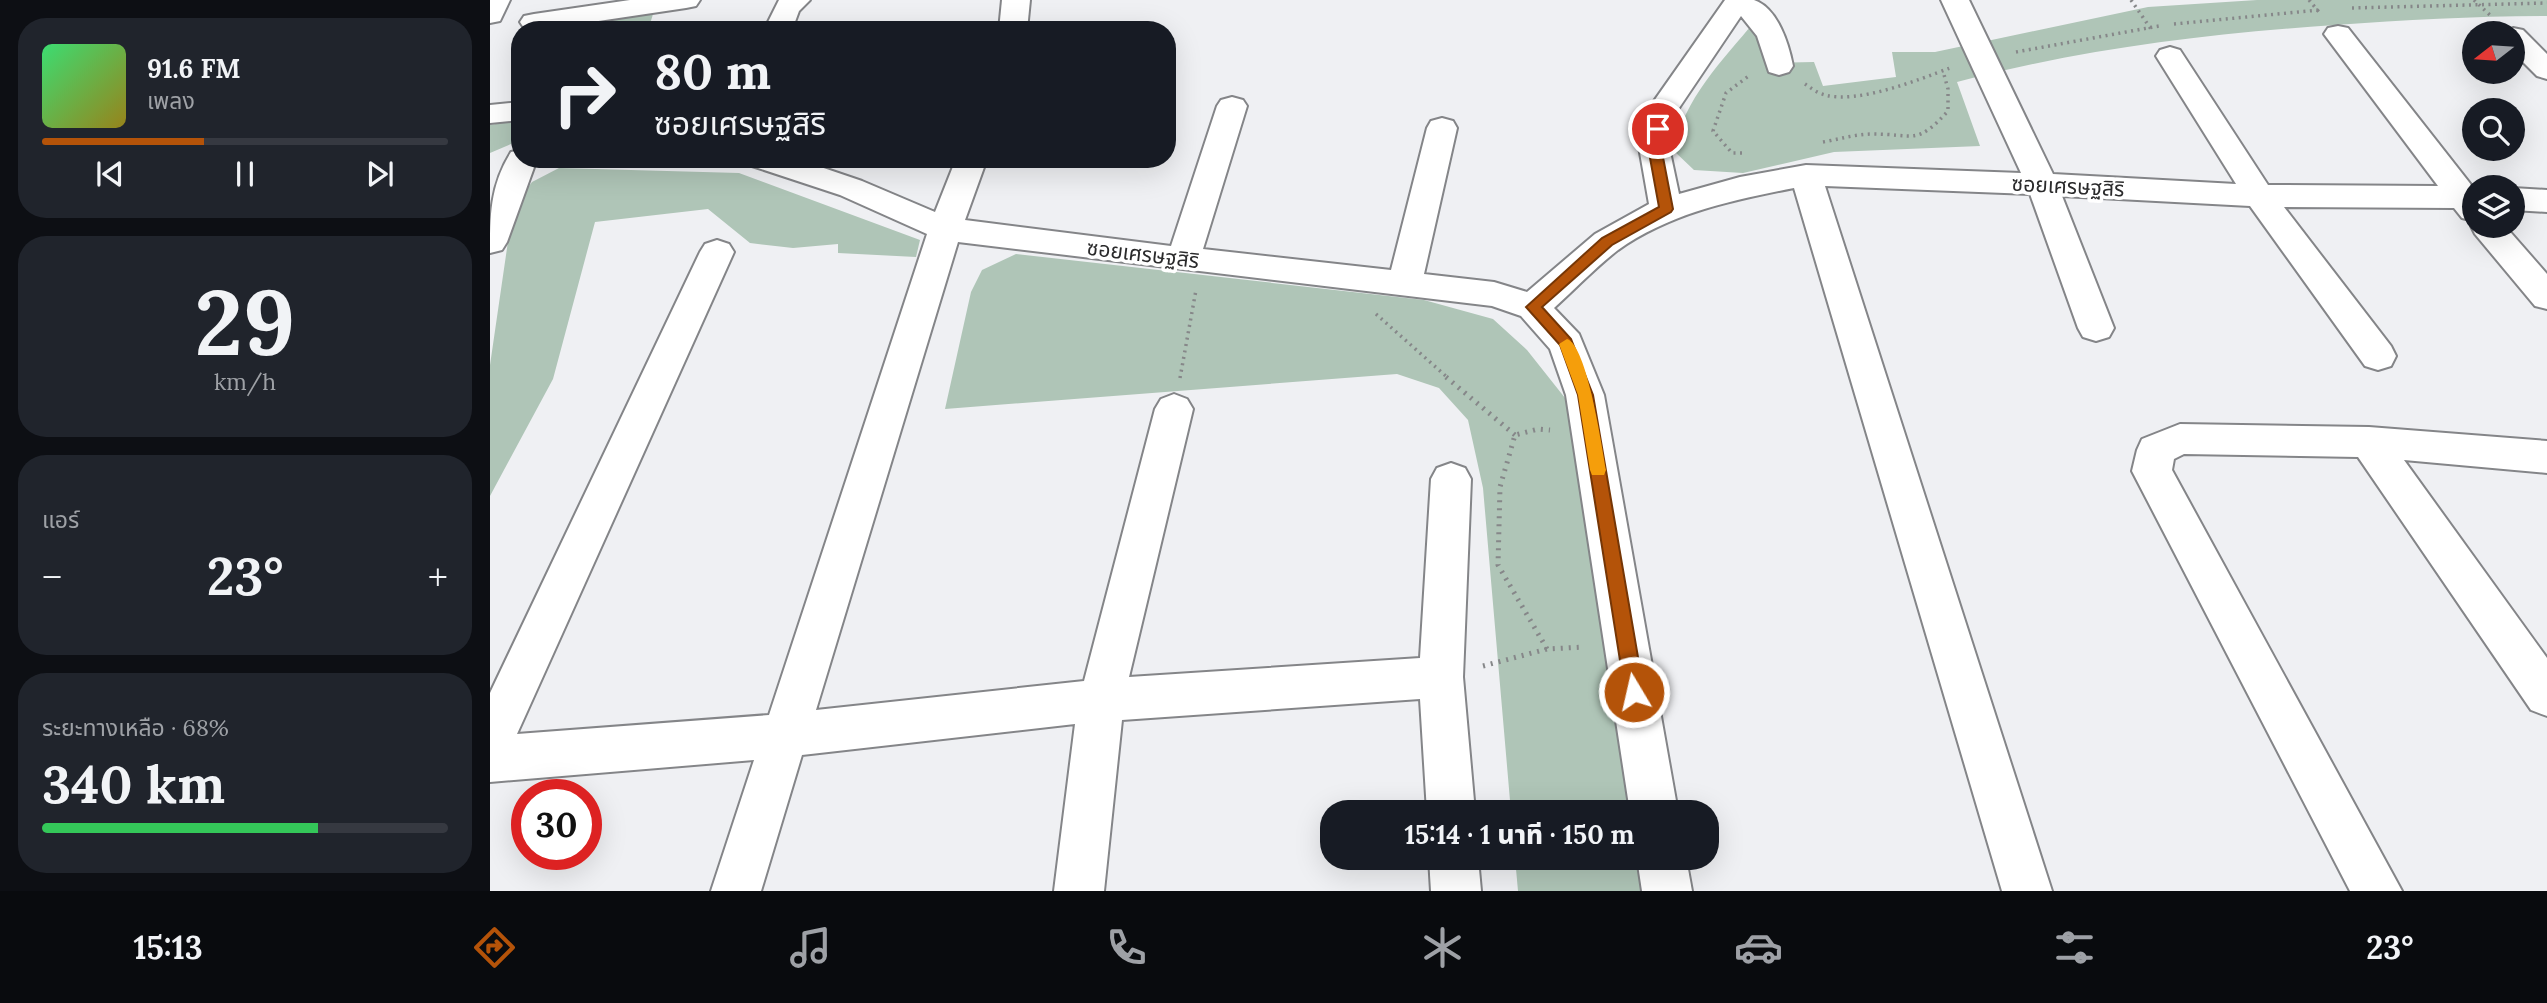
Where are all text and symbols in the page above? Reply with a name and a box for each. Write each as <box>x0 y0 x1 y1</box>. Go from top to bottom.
north arrow <box>2462 21 2525 84</box>
map controls <box>2462 21 2525 238</box>
text: 80 m <box>654 40 771 102</box>
icon: right <box>539 49 630 140</box>
text: 91.6 FM <box>147 52 241 85</box>
text: เพลง <box>147 86 195 115</box>
button: search <box>2462 98 2525 161</box>
pin <box>1628 99 1688 159</box>
text: ซอยเศรษฐสิริ <box>654 103 826 144</box>
icon: arrive <box>1639 110 1677 148</box>
icon: previous <box>91 155 129 193</box>
icon: pause <box>226 155 264 193</box>
icon: next <box>361 155 399 193</box>
street label: ซอยเศรษฐสิริ <box>2011 170 2125 202</box>
button: layers <box>2462 175 2525 238</box>
street label: ซอยเศรษฐสิริ <box>1085 234 1201 274</box>
text: 29 <box>195 263 295 380</box>
text: km/h <box>214 367 276 396</box>
text: แอร์ <box>42 505 79 534</box>
text: 23° <box>207 543 283 609</box>
text: − <box>42 553 62 601</box>
text: + <box>428 553 448 601</box>
position arrow <box>1597 655 1671 729</box>
text: ระยะทางเหลือ · 68% <box>42 713 229 742</box>
text: 340 km <box>42 751 225 817</box>
speed limit sign: 30 <box>511 779 602 870</box>
text: 15:14 · 1 นาที · 150 m <box>1405 818 1634 851</box>
icon: directions <box>470 923 519 972</box>
icon: music <box>786 923 835 972</box>
icon: phone <box>1102 923 1151 972</box>
icon: climate <box>1418 923 1467 972</box>
icon: car <box>1734 923 1783 972</box>
icon: filters <box>2050 923 2099 972</box>
text: 15:13 <box>134 927 203 968</box>
text: 23° <box>2366 927 2413 968</box>

